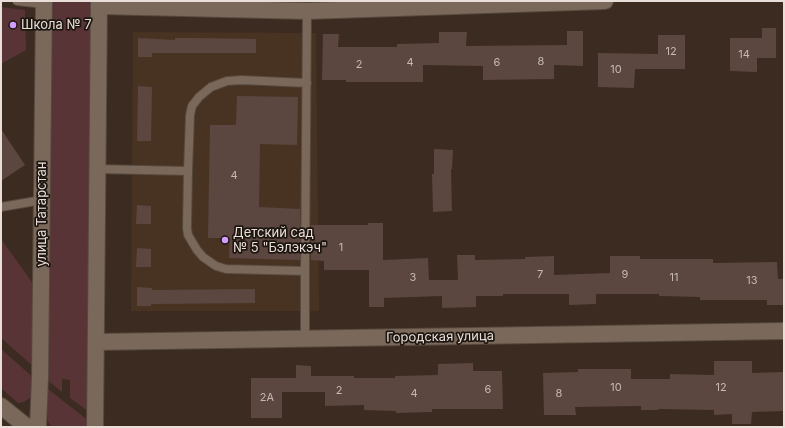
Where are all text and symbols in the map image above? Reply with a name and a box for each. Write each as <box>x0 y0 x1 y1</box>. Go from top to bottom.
place label: Школа № 7 <box>21 17 92 33</box>
marker: Школа № 7 <box>8 20 18 30</box>
house number: 12 <box>665 45 677 59</box>
house number: 14 <box>738 48 750 62</box>
house number: 8 <box>538 55 544 69</box>
house number: 4 <box>406 56 414 70</box>
house number: 6 <box>494 56 500 70</box>
house number: 2 <box>356 58 362 72</box>
house number: 10 <box>610 63 622 77</box>
street label: улица Татарстан <box>34 161 50 267</box>
house number: 4 <box>230 169 238 183</box>
place label: Детский сад № 5 "Бэлэкэч" <box>233 225 327 256</box>
marker: Детский сад № 5 "Бэлэкэч" <box>220 235 230 245</box>
house number: 1 <box>339 241 343 255</box>
house number: 7 <box>537 268 543 282</box>
house number: 9 <box>622 268 628 282</box>
house number: 3 <box>410 271 416 285</box>
house number: 11 <box>670 271 678 285</box>
house number: 13 <box>746 274 758 288</box>
street label: Городская улица <box>386 328 494 346</box>
house number: 10 <box>610 381 622 395</box>
house number: 12 <box>715 381 727 395</box>
house number: 6 <box>485 383 491 397</box>
house number: 2 <box>336 384 342 398</box>
house number: 4 <box>410 387 418 401</box>
house number: 8 <box>556 387 562 401</box>
house number: 2А <box>260 391 274 405</box>

